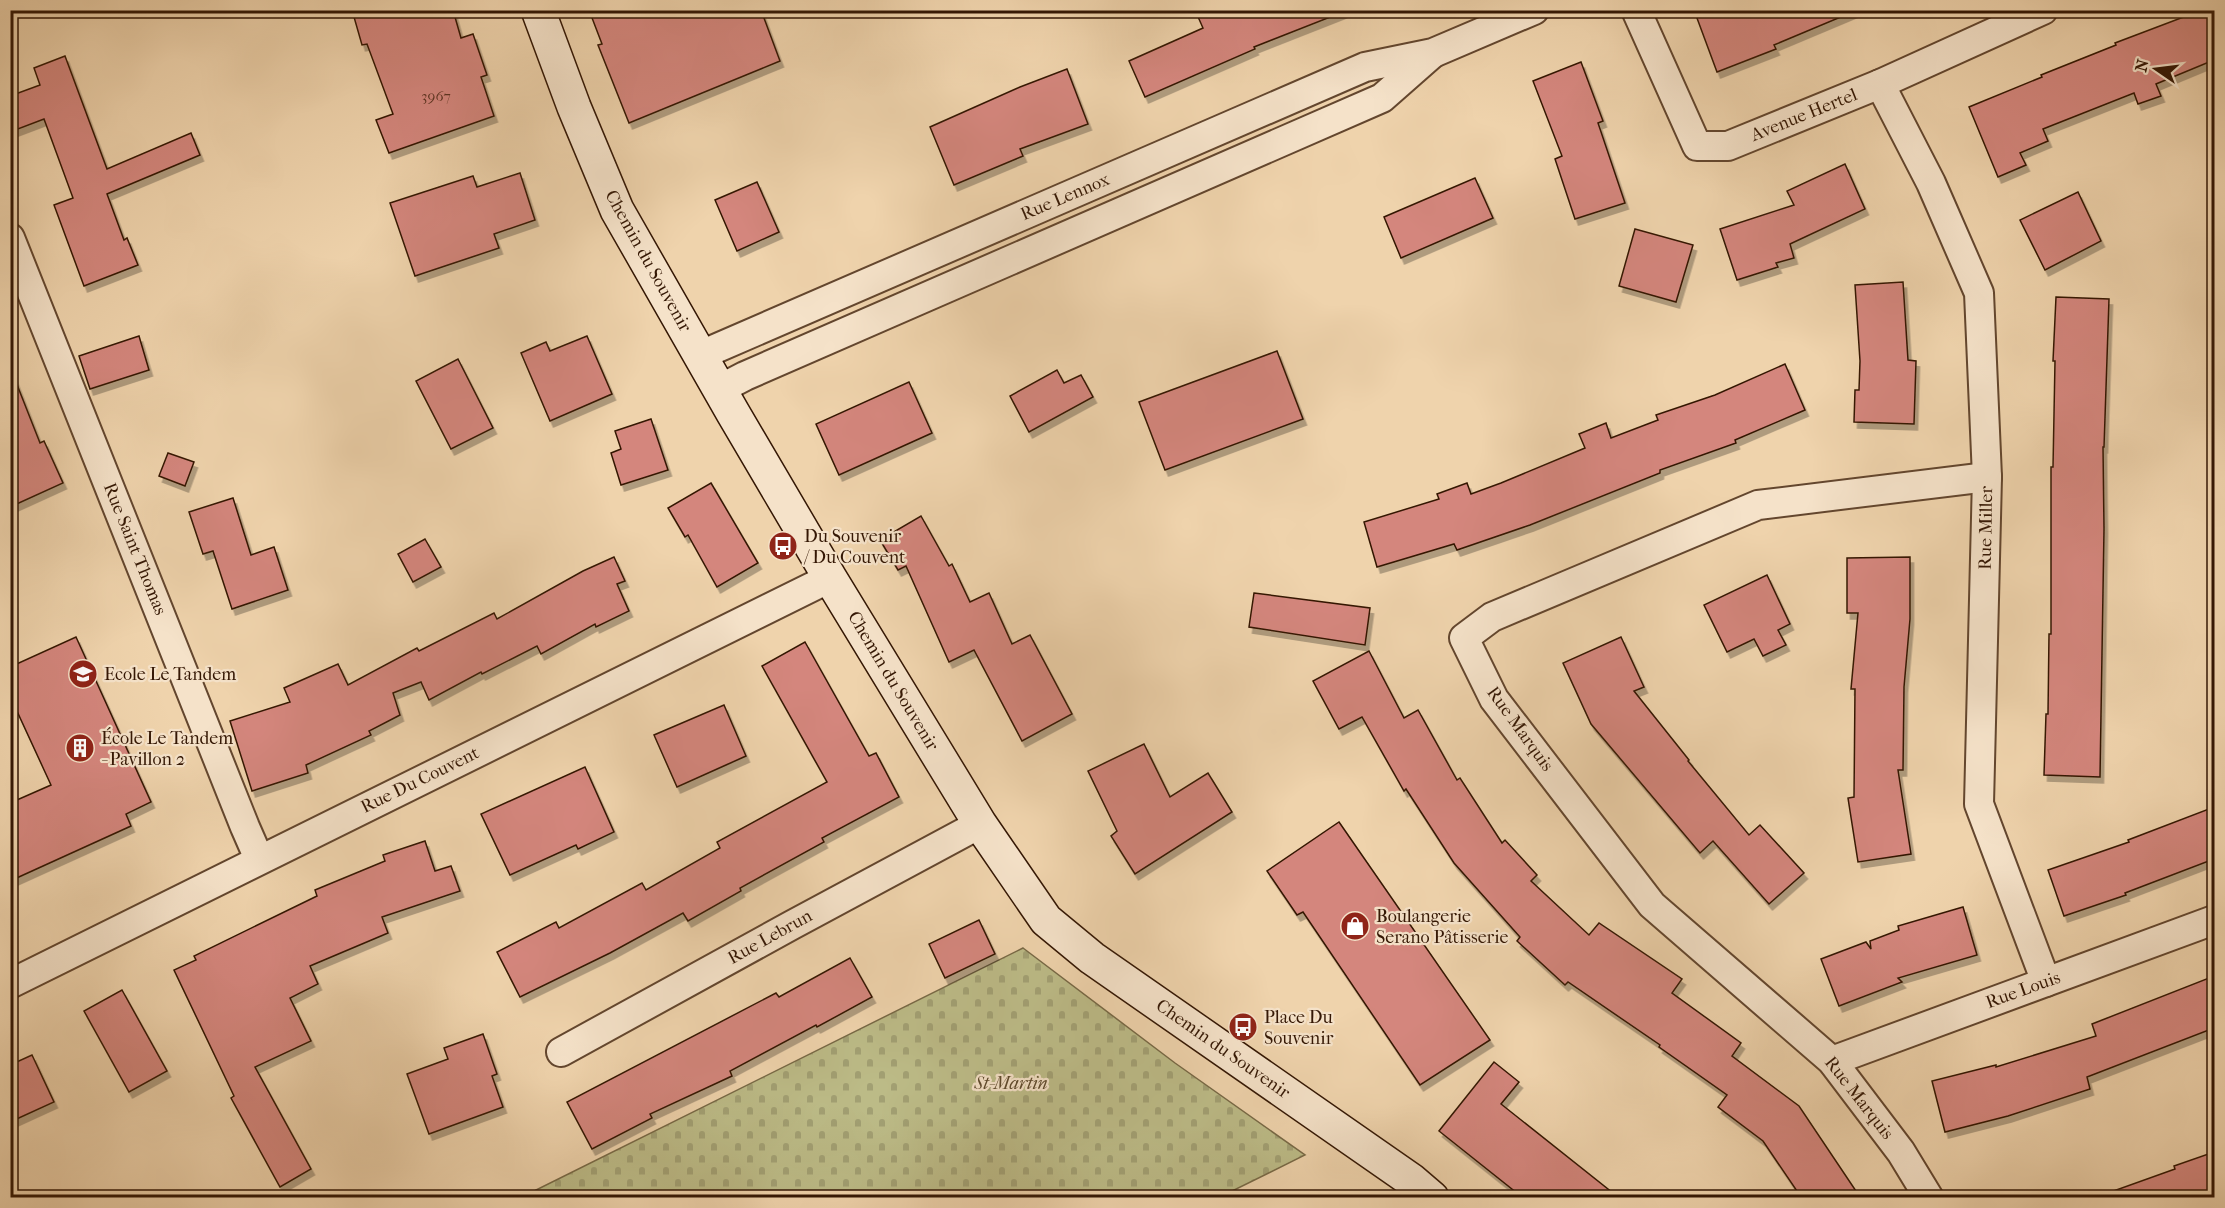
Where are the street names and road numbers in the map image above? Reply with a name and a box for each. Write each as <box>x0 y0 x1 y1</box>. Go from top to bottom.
street label: Avenue Hertel <box>1747 84 1860 146</box>
street label: Rue Lennox <box>1017 169 1113 225</box>
street label: Chemin du Souvenir <box>600 186 696 336</box>
street label: Rue Saint Thomas <box>99 480 171 618</box>
street label: Rue Miller <box>1975 486 1997 570</box>
street label: Chemin du Souvenir <box>843 608 943 755</box>
street label: Rue Marquis <box>1482 683 1558 776</box>
street label: Rue Du Couvent <box>357 742 483 818</box>
street label: Rue Lebrun <box>724 905 816 969</box>
street label: Rue Louis <box>1983 967 2063 1013</box>
street label: Chemin du Souvenir <box>1152 995 1294 1103</box>
street label: Rue Marquis <box>1820 1052 1898 1144</box>

